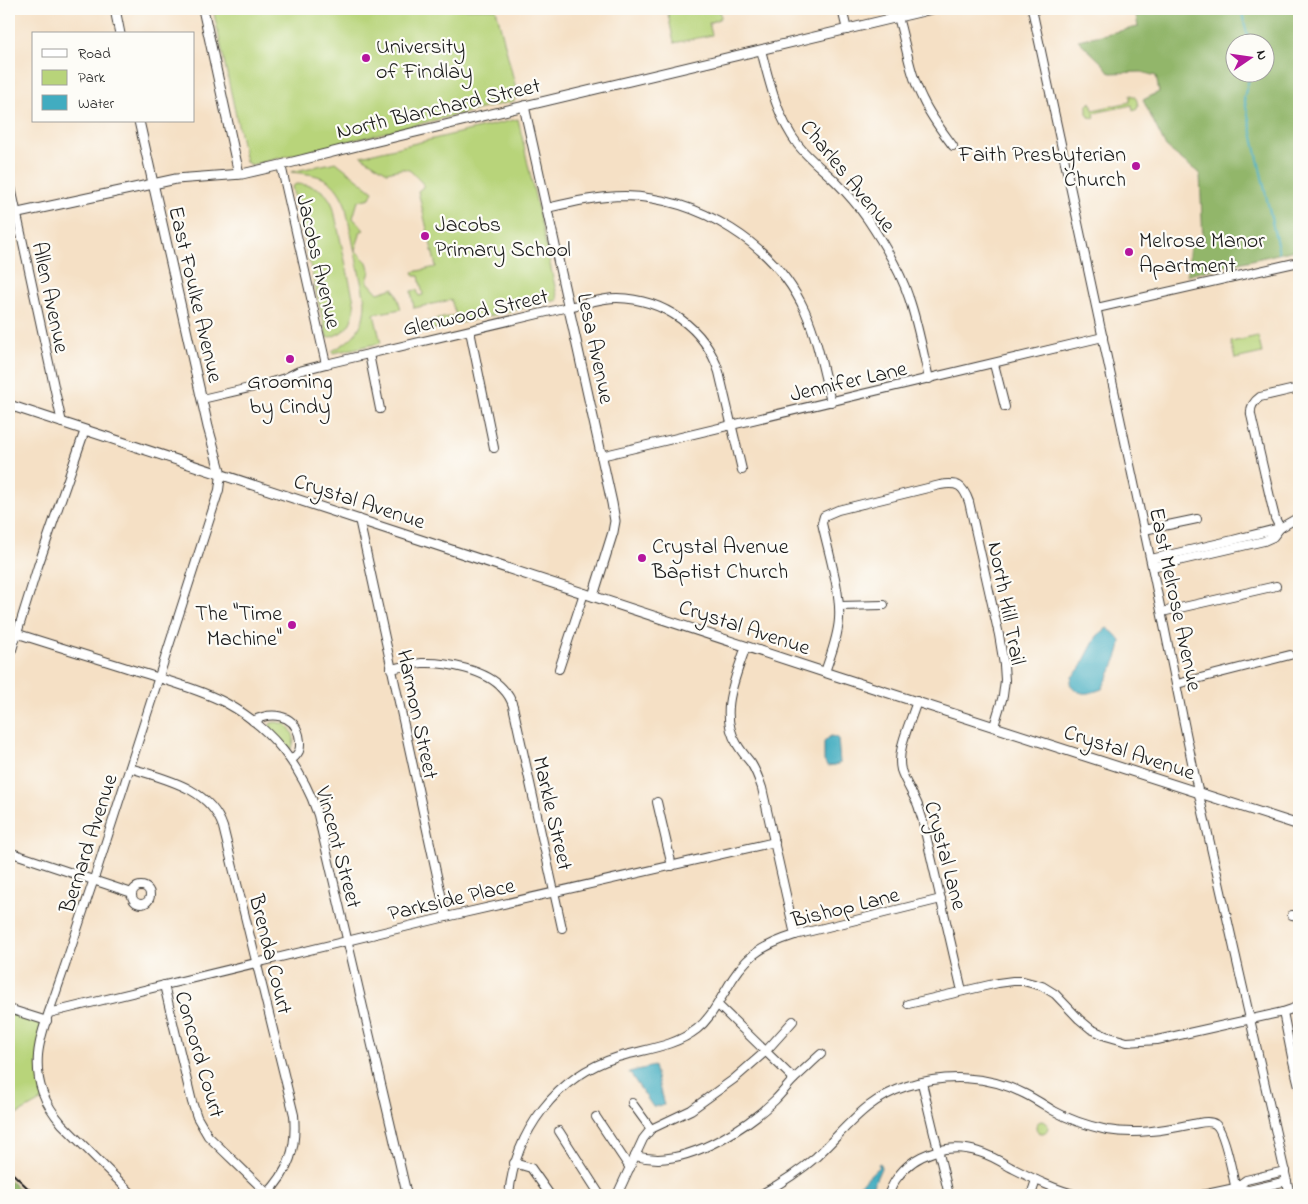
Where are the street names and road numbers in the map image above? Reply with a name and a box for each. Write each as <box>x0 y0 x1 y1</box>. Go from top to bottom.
street label: North Blanchard Street <box>333 71 544 149</box>
street label: Charles Avenue <box>791 113 902 240</box>
street label: Jacobs Avenue <box>286 191 348 332</box>
street label: East Foulke Avenue <box>158 203 230 386</box>
street label: Allen Avenue <box>22 239 76 356</box>
street label: Glenwood Street <box>400 281 552 346</box>
street label: Lesa Avenue <box>567 290 621 407</box>
street label: Jennifer Lane <box>787 354 911 412</box>
street label: Crystal Avenue <box>289 467 429 540</box>
street label: East Melrose Avenue <box>1139 505 1209 694</box>
street label: North Hill Trail <box>977 539 1033 668</box>
street label: Crystal Avenue <box>674 593 814 666</box>
street label: Harmon Street <box>387 647 446 783</box>
street label: Crystal Avenue <box>1059 718 1199 791</box>
street label: Markle Street <box>522 753 580 874</box>
street label: Bernard Avenue <box>52 770 127 919</box>
street label: Vincent Street <box>305 782 369 913</box>
street label: Crystal Lane <box>913 798 974 914</box>
street label: Parkside Place <box>385 871 518 931</box>
street label: Bishop Lane <box>787 880 903 938</box>
street label: Brenda Court <box>239 891 300 1019</box>
street label: Concord Court <box>165 988 232 1123</box>

